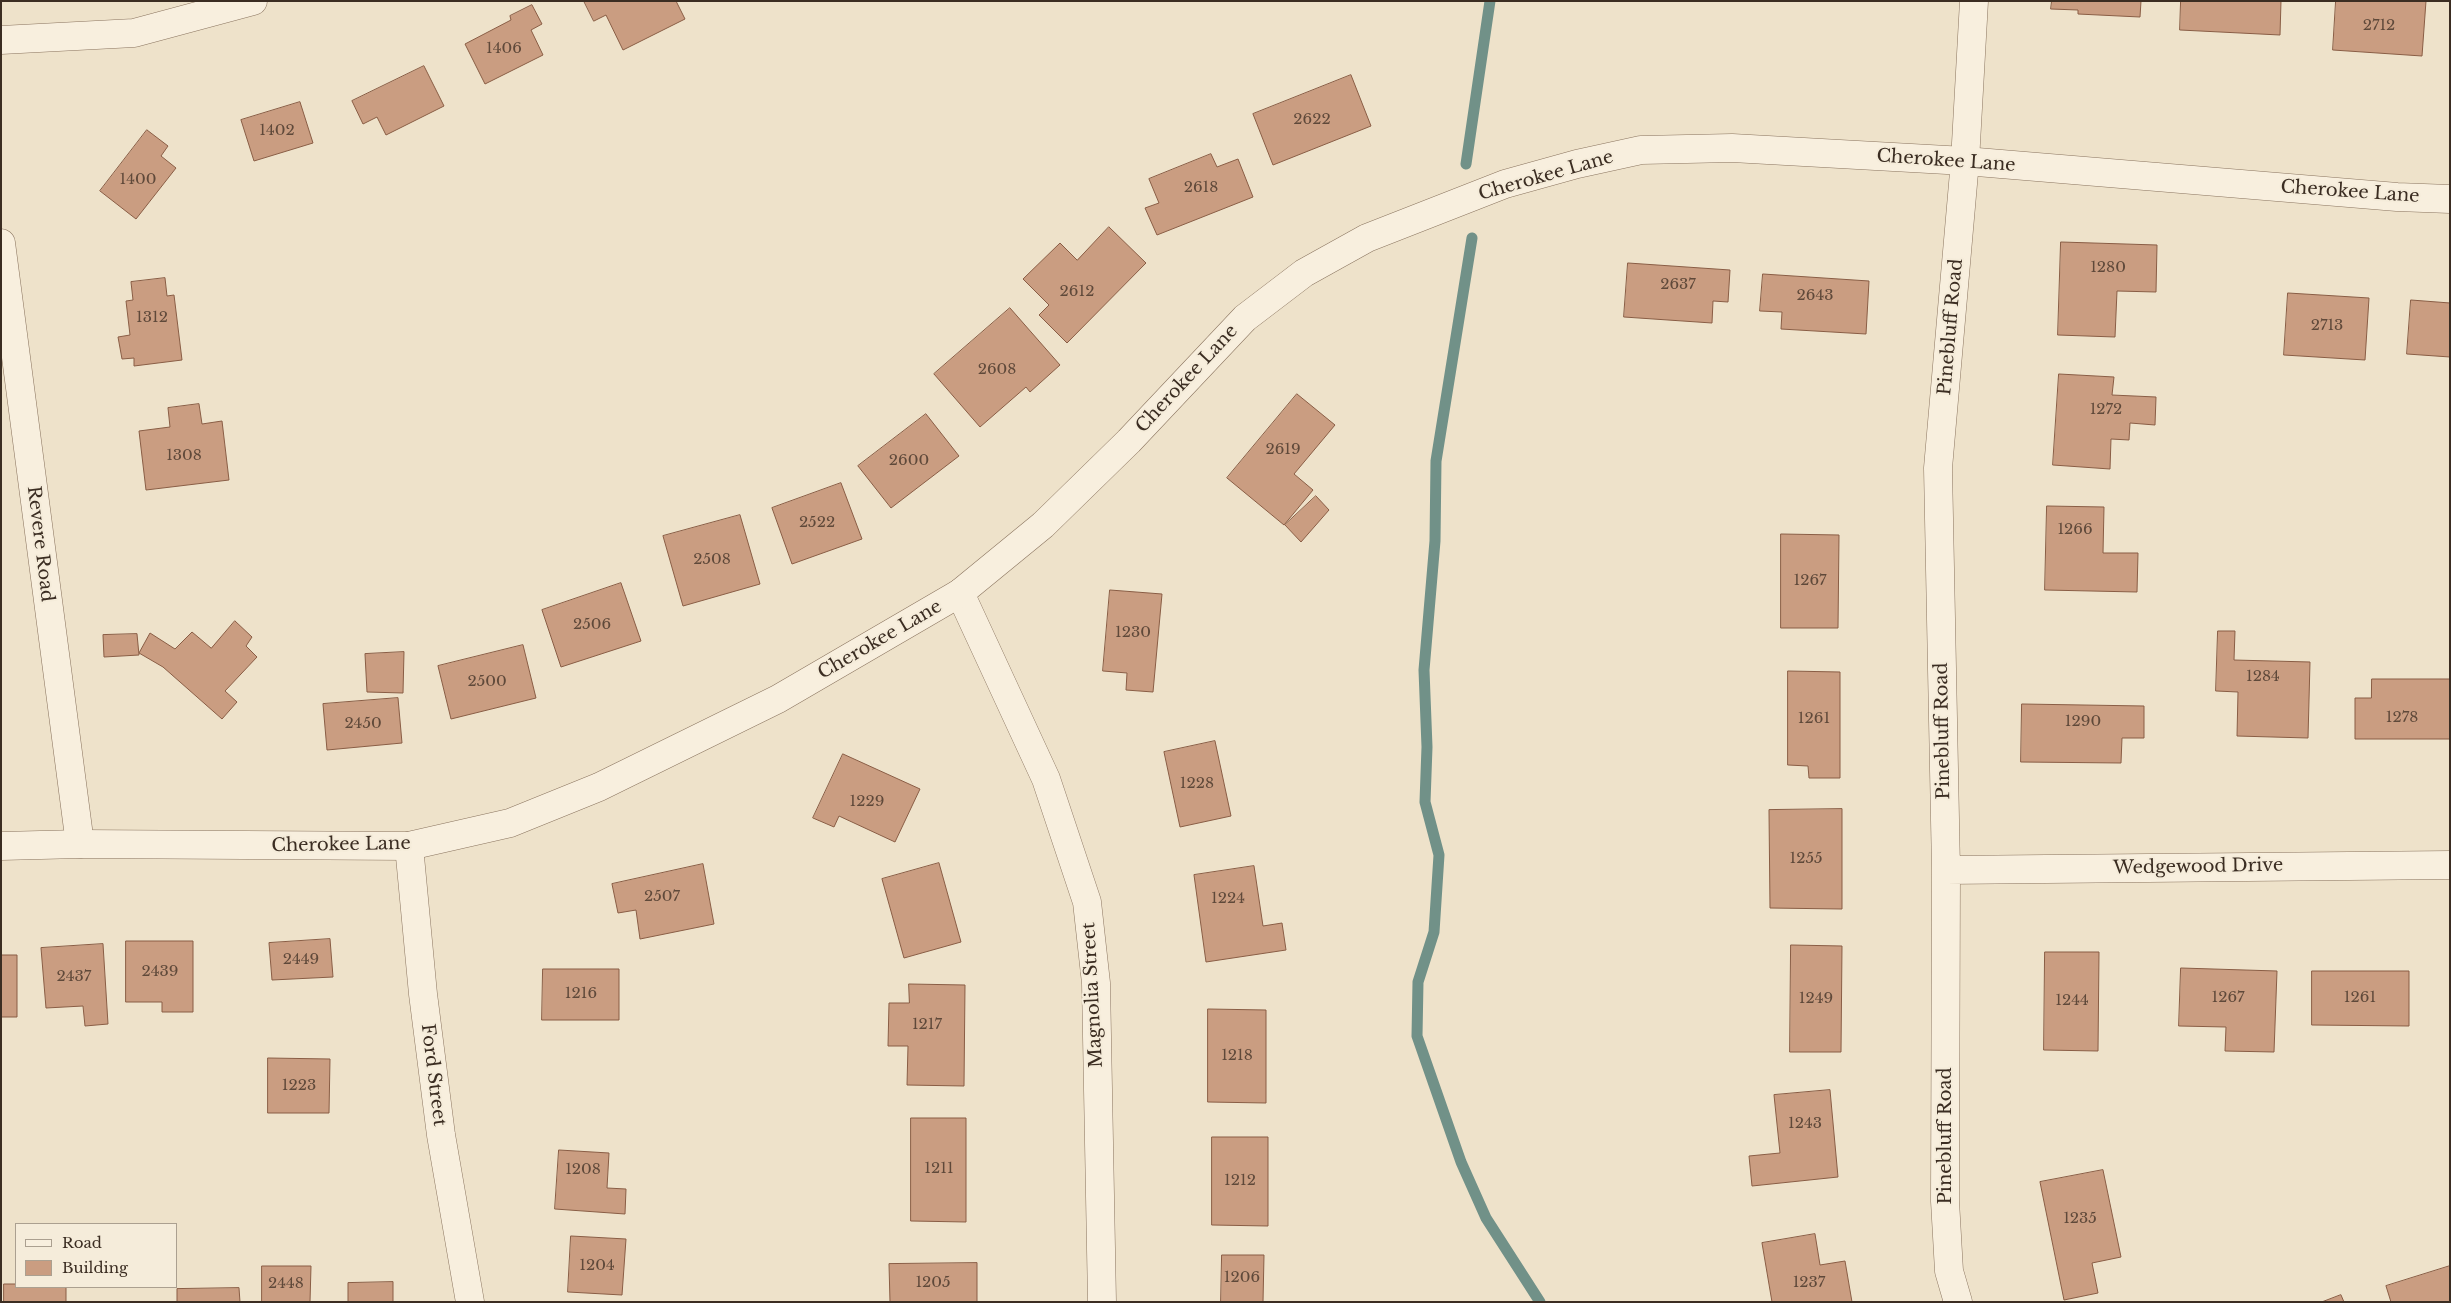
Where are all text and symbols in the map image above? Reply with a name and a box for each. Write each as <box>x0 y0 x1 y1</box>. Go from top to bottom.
house number: 2712 <box>2363 17 2395 35</box>
house number: 1406 <box>486 40 522 58</box>
house number: 2622 <box>1293 111 1331 129</box>
house number: 1402 <box>259 122 295 140</box>
street label: Cherokee Lane <box>1876 145 2016 177</box>
street label: Cherokee Lane <box>1476 146 1616 206</box>
house number: 1400 <box>120 171 156 189</box>
street label: Cherokee Lane <box>2280 176 2420 208</box>
house number: 2618 <box>1184 179 1218 197</box>
street label: Pinebluff Road <box>1934 258 1968 396</box>
house number: 1280 <box>2090 259 2126 277</box>
house number: 2637 <box>1660 276 1696 294</box>
house number: 2612 <box>1060 283 1094 301</box>
house number: 2643 <box>1797 287 1833 305</box>
house number: 1312 <box>136 309 168 327</box>
house number: 2713 <box>2311 317 2343 335</box>
street label: Cherokee Lane <box>1132 321 1242 437</box>
house number: 2608 <box>978 361 1016 379</box>
house number: 1272 <box>2090 401 2122 419</box>
house number: 2619 <box>1265 441 1301 459</box>
house number: 1308 <box>166 447 202 465</box>
house number: 2600 <box>889 452 929 470</box>
street label: Revere Road <box>22 485 58 603</box>
house number: 2522 <box>799 514 835 532</box>
house number: 1266 <box>2057 521 2093 539</box>
house number: 2508 <box>693 551 731 569</box>
house number: 1267 <box>1793 572 1827 590</box>
street label: Cherokee Lane <box>814 596 946 684</box>
house number: 2506 <box>573 616 611 634</box>
house number: 1230 <box>1115 624 1151 642</box>
street label: Pinebluff Road <box>1931 662 1955 800</box>
house number: 1284 <box>2246 668 2280 686</box>
house number: 2500 <box>467 673 507 691</box>
house number: 1278 <box>2386 709 2418 727</box>
house number: 1261 <box>1798 710 1830 728</box>
house number: 1290 <box>2065 713 2101 731</box>
house number: 2450 <box>344 715 382 733</box>
house number: 1228 <box>1180 775 1214 793</box>
house number: 1229 <box>850 793 884 811</box>
street label: Cherokee Lane <box>271 833 411 857</box>
house number: 1255 <box>1790 850 1822 868</box>
street label: Wedgewood Drive <box>2113 855 2283 879</box>
house number: 2507 <box>644 888 680 906</box>
house number: 1224 <box>1211 890 1245 908</box>
street label: Magnolia Street <box>1078 922 1108 1068</box>
house number: 2449 <box>283 951 319 969</box>
house number: 2439 <box>142 963 178 981</box>
house number: 2437 <box>57 968 91 986</box>
house number: 1216 <box>565 985 597 1003</box>
house number: 1267 <box>2211 989 2245 1007</box>
house number: 1261 <box>2344 989 2376 1007</box>
house number: 1249 <box>1799 990 1833 1008</box>
house number: 1244 <box>2055 992 2089 1010</box>
house number: 1217 <box>912 1016 942 1034</box>
street label: Ford Street <box>416 1023 450 1127</box>
house number: 1218 <box>1221 1047 1253 1065</box>
street label: Pinebluff Road <box>1935 1067 1957 1205</box>
house number: 1223 <box>282 1077 316 1095</box>
house number: 1243 <box>1788 1115 1822 1133</box>
house number: 1211 <box>924 1160 954 1178</box>
house number: 1208 <box>565 1161 601 1179</box>
house number: 1212 <box>1224 1172 1256 1190</box>
house number: 1235 <box>2063 1210 2097 1228</box>
legend <box>15 1223 178 1288</box>
text: Road <box>62 1233 102 1252</box>
house number: 1204 <box>579 1257 615 1275</box>
text: Building <box>62 1258 128 1277</box>
house number: 1206 <box>1224 1269 1260 1287</box>
house number: 1205 <box>915 1274 951 1292</box>
house number: 1237 <box>1793 1274 1825 1292</box>
house number: 2448 <box>268 1275 304 1293</box>

